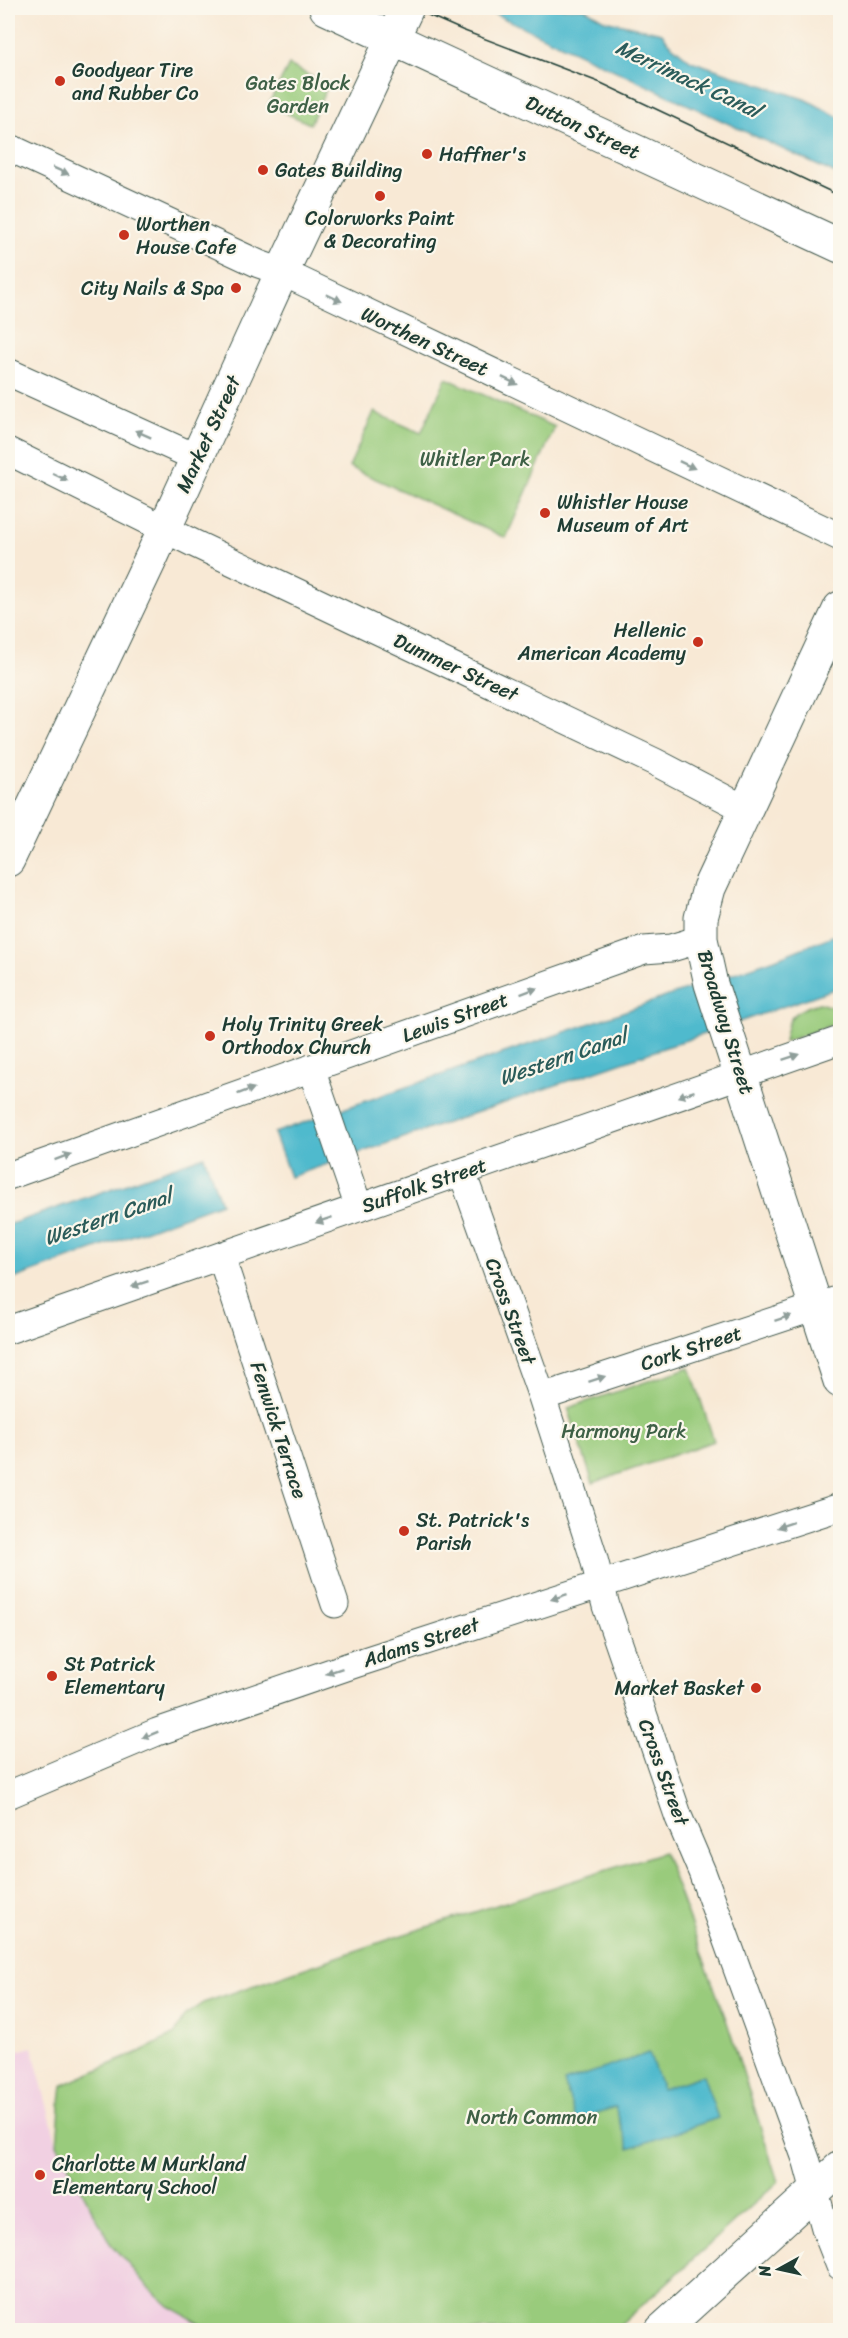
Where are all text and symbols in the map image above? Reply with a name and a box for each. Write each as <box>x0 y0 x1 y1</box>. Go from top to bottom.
water label: Merrimack Canal <box>609 29 771 131</box>
place label: Goodyear Tire and Rubber Co <box>72 53 199 111</box>
park label: Gates Block Garden <box>246 66 351 124</box>
marker: Goodyear Tire and Rubber Co <box>53 74 67 88</box>
street label: Dutton Street <box>519 85 646 170</box>
place label: Haffner's <box>439 137 527 172</box>
marker: Haffner's <box>420 147 434 161</box>
place label: Gates Building <box>275 153 403 188</box>
marker: Gates Building <box>256 163 270 177</box>
one-way arrow <box>52 166 70 176</box>
marker: Colorworks Paint & Decorating <box>373 189 387 203</box>
place label: Colorworks Paint & Decorating <box>305 201 455 259</box>
place label: Worthen House Cafe <box>136 207 237 265</box>
marker: Worthen House Cafe <box>117 228 131 242</box>
place label: City Nails & Spa <box>81 271 224 306</box>
marker: City Nails & Spa <box>229 281 243 295</box>
one-way arrow <box>326 293 343 302</box>
street label: Worthen Street <box>355 297 495 386</box>
street label: Market Street <box>166 369 251 499</box>
one-way arrow <box>502 377 519 386</box>
one-way arrow <box>135 430 152 439</box>
park label: Whitler Park <box>420 442 530 477</box>
one-way arrow <box>678 460 695 469</box>
one-way arrow <box>52 472 69 482</box>
place label: Whistler House Museum of Art <box>557 485 689 543</box>
marker: Whistler House Museum of Art <box>538 506 552 520</box>
place label: Hellenic American Academy <box>517 613 687 671</box>
street label: Dummer Street <box>387 623 525 712</box>
marker: Hellenic American Academy <box>691 635 705 649</box>
street label: Broadway Street <box>687 945 764 1099</box>
street label: Lewis Street <box>397 982 513 1053</box>
one-way arrow <box>520 986 538 996</box>
place label: Holy Trinity Greek Orthodox Church <box>222 1007 383 1065</box>
water label: Western Canal <box>494 1016 637 1097</box>
marker: Holy Trinity Greek Orthodox Church <box>203 1029 217 1043</box>
one-way arrow <box>782 1052 800 1062</box>
one-way arrow <box>238 1086 256 1096</box>
one-way arrow <box>677 1089 695 1099</box>
street label: Suffolk Street <box>357 1148 492 1223</box>
one-way arrow <box>54 1151 72 1161</box>
water label: Western Canal <box>39 1176 182 1257</box>
one-way arrow <box>315 1216 333 1226</box>
street label: Cross Street <box>475 1253 546 1370</box>
one-way arrow <box>131 1280 149 1290</box>
one-way arrow <box>774 1313 792 1322</box>
street label: Cork Street <box>636 1316 747 1381</box>
street label: Fenwick Terrace <box>240 1357 317 1503</box>
one-way arrow <box>588 1374 606 1383</box>
park label: Harmony Park <box>561 1414 687 1449</box>
place label: St. Patrick's Parish <box>416 1503 530 1561</box>
one-way arrow <box>776 1521 794 1530</box>
marker: St. Patrick's Parish <box>397 1524 411 1538</box>
one-way arrow <box>550 1593 568 1603</box>
street label: Adams Street <box>357 1607 485 1678</box>
place label: St Patrick Elementary <box>64 1647 166 1705</box>
one-way arrow <box>325 1666 343 1676</box>
marker: St Patrick Elementary <box>45 1669 59 1683</box>
place label: Market Basket <box>614 1671 745 1706</box>
marker: Market Basket <box>749 1681 763 1695</box>
street label: Cross Street <box>628 1714 699 1831</box>
one-way arrow <box>140 1730 158 1740</box>
park label: North Common <box>467 2100 598 2135</box>
place label: Charlotte M Murkland Elementary School <box>52 2147 247 2205</box>
marker: Charlotte M Murkland Elementary School <box>33 2168 47 2182</box>
north arrow <box>749 2239 809 2299</box>
text: N <box>749 2263 780 2280</box>

